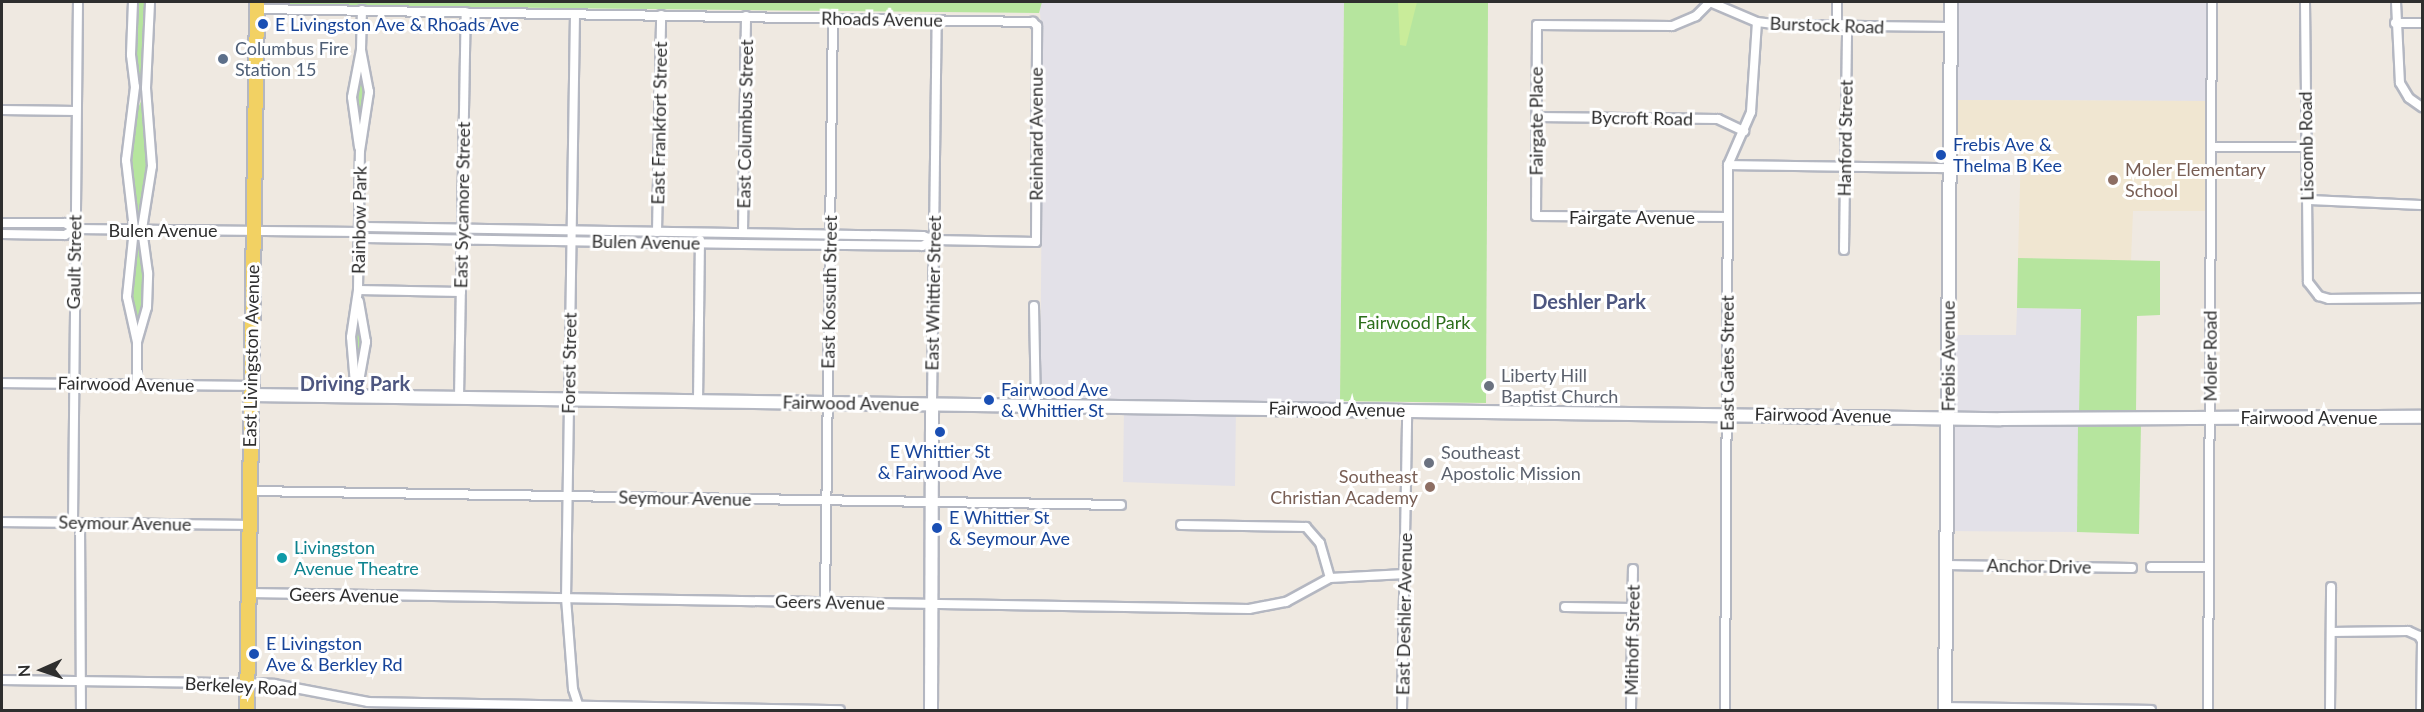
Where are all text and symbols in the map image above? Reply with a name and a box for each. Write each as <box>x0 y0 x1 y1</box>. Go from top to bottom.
street label: Rhoads Avenue <box>821 7 943 31</box>
street label: Burstock Road <box>1769 12 1885 38</box>
place label: E Livingston Ave & Rhoads Ave <box>275 13 521 35</box>
marker: E Livingston Ave & Rhoads Ave <box>256 17 270 31</box>
place label: Columbus Fire Station 15 <box>235 38 349 80</box>
street label: East Columbus Street <box>733 39 757 209</box>
street label: East Frankfort Street <box>647 41 671 205</box>
marker: Columbus Fire Station 15 <box>216 52 230 66</box>
street label: Fairgate Place <box>1525 66 1547 176</box>
street label: Reinhard Avenue <box>1025 67 1047 201</box>
street label: Hanford Street <box>1833 79 1857 197</box>
street label: Liscomb Road <box>2294 91 2318 201</box>
street label: Bycroft Road <box>1591 106 1693 130</box>
street label: East Sycamore Street <box>450 121 474 289</box>
place label: Frebis Ave & Thelma B Kee <box>1953 134 2062 176</box>
marker: Frebis Ave & Thelma B Kee <box>1934 148 1948 162</box>
place label: Moler Elementary School <box>2125 159 2266 201</box>
street label: Rainbow Park <box>347 166 371 274</box>
marker: Moler Elementary School <box>2106 173 2120 187</box>
street label: Fairgate Avenue <box>1569 206 1695 228</box>
street label: Gault Street <box>62 214 86 310</box>
street label: East Kossuth Street <box>817 215 841 369</box>
street label: East Whittier Street <box>921 215 945 371</box>
street label: Bulen Avenue <box>108 219 218 241</box>
street label: Bulen Avenue <box>591 230 701 254</box>
street label: East Livingston Avenue <box>239 264 263 448</box>
district label: Deshler Park <box>1532 289 1646 313</box>
street label: East Gates Street <box>1716 295 1738 431</box>
street label: Frebis Avenue <box>1937 300 1959 412</box>
street label: Moler Road <box>2199 310 2221 402</box>
park label: Fairwood Park <box>1358 311 1470 333</box>
street label: Forest Street <box>557 312 581 414</box>
place label: Liberty Hill Baptist Church <box>1501 365 1618 407</box>
district label: Driving Park <box>300 371 410 395</box>
street label: Fairwood Avenue <box>57 372 195 396</box>
place label: Fairwood Ave & Whittier St <box>1001 379 1109 422</box>
marker: Liberty Hill Baptist Church <box>1482 379 1496 393</box>
street label: Fairwood Avenue <box>782 391 920 415</box>
marker: Fairwood Ave & Whittier St <box>982 393 996 407</box>
street label: Fairwood Avenue <box>1268 397 1406 421</box>
street label: Fairwood Avenue <box>1754 403 1892 427</box>
street label: Fairwood Avenue <box>2240 406 2378 428</box>
marker: E Whittier St & Fairwood Ave <box>933 425 947 439</box>
place label: E Whittier St & Fairwood Ave <box>877 441 1003 484</box>
place label: Southeast Apostolic Mission <box>1441 442 1581 484</box>
marker: Southeast Apostolic Mission <box>1422 456 1436 470</box>
place label: Southeast Christian Academy <box>1270 466 1418 508</box>
marker: Southeast Christian Academy <box>1423 480 1437 494</box>
street label: Seymour Avenue <box>618 486 752 510</box>
place label: E Whittier St & Seymour Ave <box>949 507 1071 550</box>
street label: Seymour Avenue <box>58 511 192 535</box>
marker: E Whittier St & Seymour Ave <box>930 521 944 535</box>
street label: East Deshler Avenue <box>1392 532 1416 696</box>
place label: Livingston Avenue Theatre <box>294 537 419 580</box>
marker: Livingston Avenue Theatre <box>275 551 289 565</box>
street label: Anchor Drive <box>1986 554 2092 578</box>
street label: Geers Avenue <box>289 583 399 607</box>
street label: Mithoff Street <box>1620 584 1644 696</box>
street label: Geers Avenue <box>775 590 885 614</box>
place label: E Livingston Ave & Berkley Rd <box>266 633 403 676</box>
north arrow <box>12 640 72 700</box>
marker: E Livingston Ave & Berkley Rd <box>247 647 261 661</box>
text: N <box>14 664 33 678</box>
street label: Berkeley Road <box>184 672 298 700</box>

